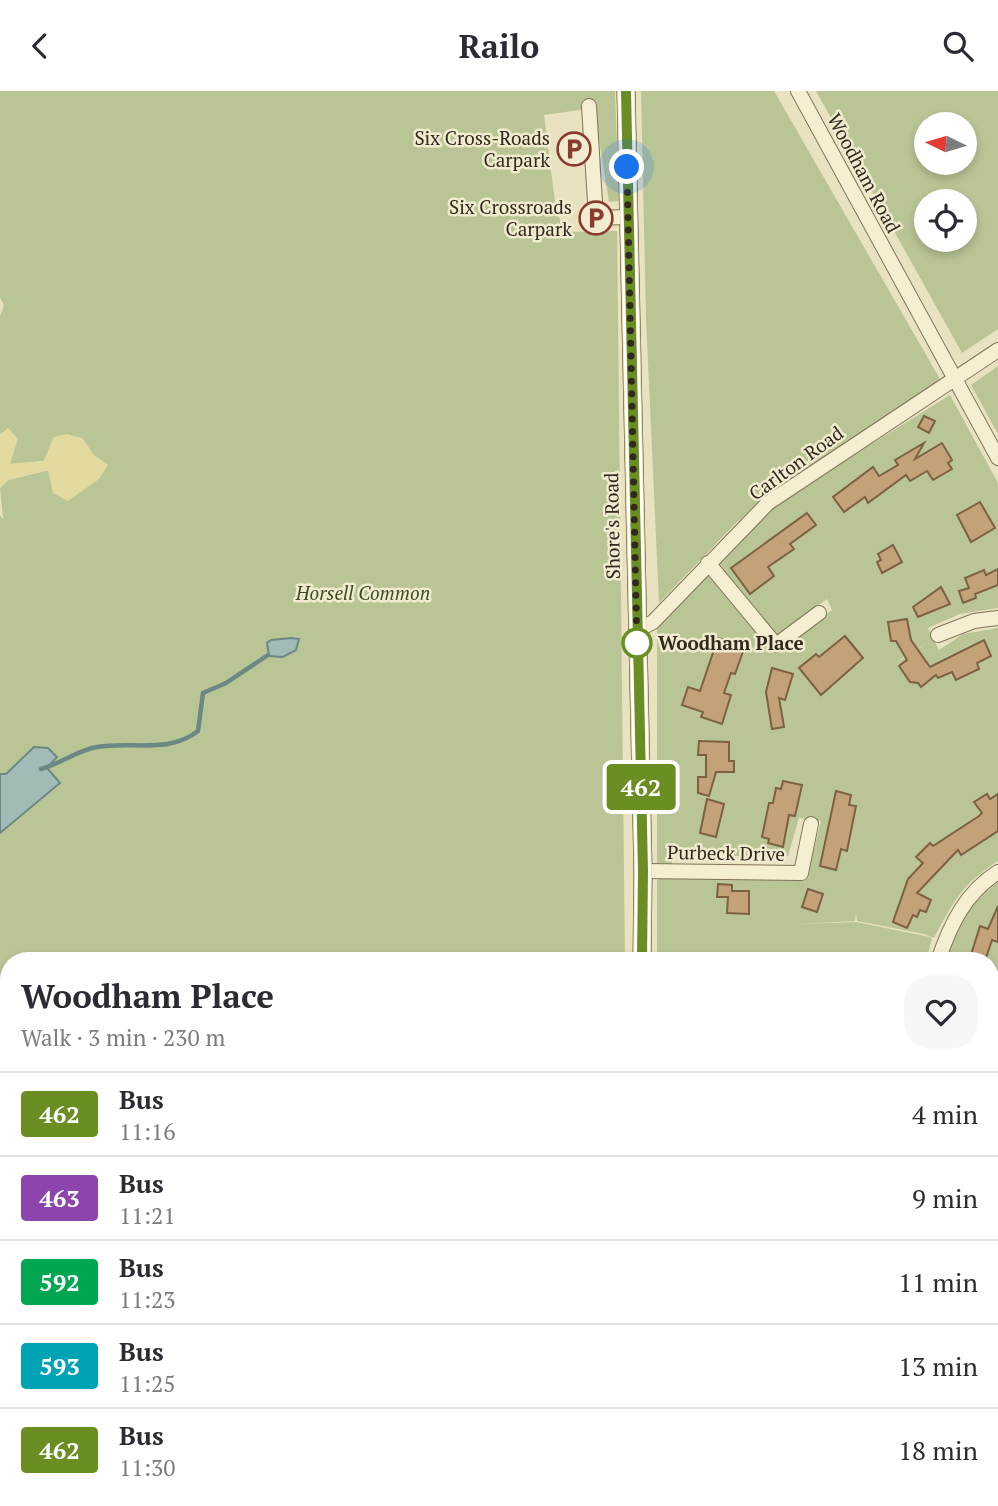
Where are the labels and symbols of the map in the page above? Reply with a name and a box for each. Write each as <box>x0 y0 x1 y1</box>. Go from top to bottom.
street label: Woodham Road <box>822 109 907 237</box>
north arrow <box>914 112 976 175</box>
place label: Six Cross-Roads Carpark <box>414 125 550 172</box>
parking icon: Six Cross-Roads Carpark <box>555 130 593 168</box>
your location <box>609 149 644 184</box>
place label: Six Crossroads Carpark <box>449 194 572 241</box>
parking icon: Six Crossroads Carpark <box>577 199 615 237</box>
street label: Carlton Road <box>744 420 848 505</box>
street label: Shore's Road <box>598 472 625 580</box>
park label: Horsell Common <box>295 580 430 605</box>
marker: Woodham Place <box>622 628 652 658</box>
place label: Woodham Place <box>658 630 804 655</box>
line badge: 462 <box>601 764 681 810</box>
street label: Purbeck Drive <box>667 839 785 866</box>

